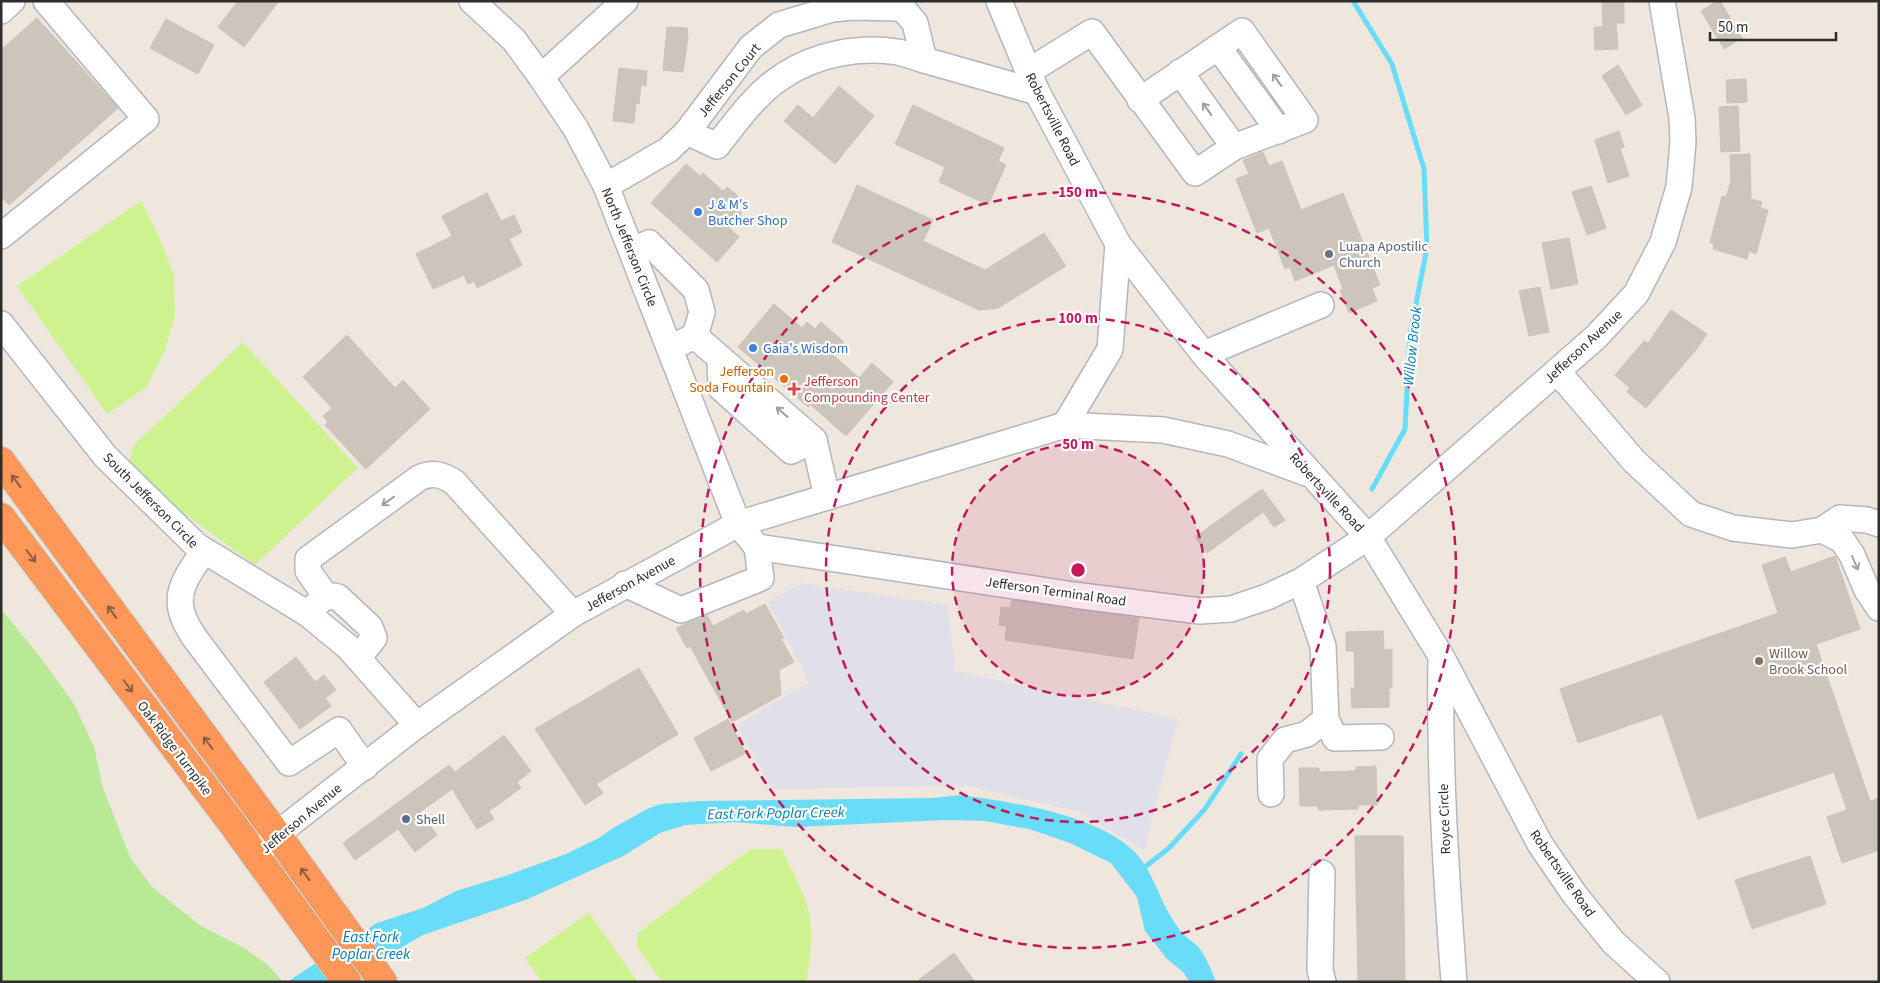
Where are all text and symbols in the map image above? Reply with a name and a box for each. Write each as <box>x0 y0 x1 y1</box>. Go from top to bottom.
scale bar <box>1710 10 1836 42</box>
text: 50 m <box>1718 17 1748 38</box>
street label: Jefferson Court <box>694 39 766 122</box>
street label: Robertsville Road <box>1020 69 1084 170</box>
one-way arrow <box>1272 73 1282 87</box>
one-way arrow <box>1202 102 1212 116</box>
text: 150 m <box>1058 182 1098 203</box>
street label: North Jefferson Circle <box>596 185 662 310</box>
place label: J & M's Butcher Shop <box>708 195 788 231</box>
marker: J & M's Butcher Shop <box>692 206 704 218</box>
place label: Luapa Apostilic Church <box>1339 237 1428 273</box>
marker: Luapa Apostilic Church <box>1323 248 1335 260</box>
water label: Willow Brook <box>1398 305 1427 387</box>
street label: Jefferson Avenue <box>1540 305 1627 388</box>
text: 100 m <box>1058 308 1098 329</box>
place label: Gaia's Wisdom <box>763 339 848 359</box>
marker: Gaia's Wisdom <box>747 342 759 354</box>
place label: Jefferson Soda Fountain <box>689 362 774 398</box>
place label: Jefferson Compounding Center <box>804 372 930 408</box>
marker: Jefferson Soda Fountain <box>778 373 790 385</box>
marker: Jefferson Compounding Center <box>788 383 800 395</box>
one-way arrow <box>776 406 789 417</box>
text: 50 m <box>1062 434 1094 455</box>
street label: South Jefferson Circle <box>98 448 203 553</box>
street label: Robertsville Road <box>1284 448 1368 537</box>
one-way arrow <box>11 474 21 488</box>
one-way arrow <box>381 496 395 506</box>
one-way arrow <box>25 549 36 562</box>
street label: Jefferson Avenue <box>582 551 679 617</box>
one-way arrow <box>1851 555 1861 570</box>
centre of rings <box>1069 561 1087 579</box>
street label: Jefferson Terminal Road <box>984 572 1127 612</box>
one-way arrow <box>107 605 117 619</box>
place label: Willow Brook School <box>1769 644 1848 680</box>
marker: Willow Brook School <box>1753 655 1765 667</box>
one-way arrow <box>123 679 133 693</box>
street label: Oak Ridge Turnpike <box>132 697 216 800</box>
one-way arrow <box>203 737 214 750</box>
street label: Jefferson Avenue <box>257 779 347 859</box>
street label: Royce Circle <box>1434 783 1456 855</box>
water label: East Fork Poplar Creek <box>707 802 846 825</box>
place label: Shell <box>416 810 446 830</box>
marker: Shell <box>400 813 412 825</box>
street label: Robertsville Road <box>1525 826 1600 921</box>
one-way arrow <box>299 868 310 881</box>
water label: East Fork Poplar Creek <box>332 927 411 965</box>

